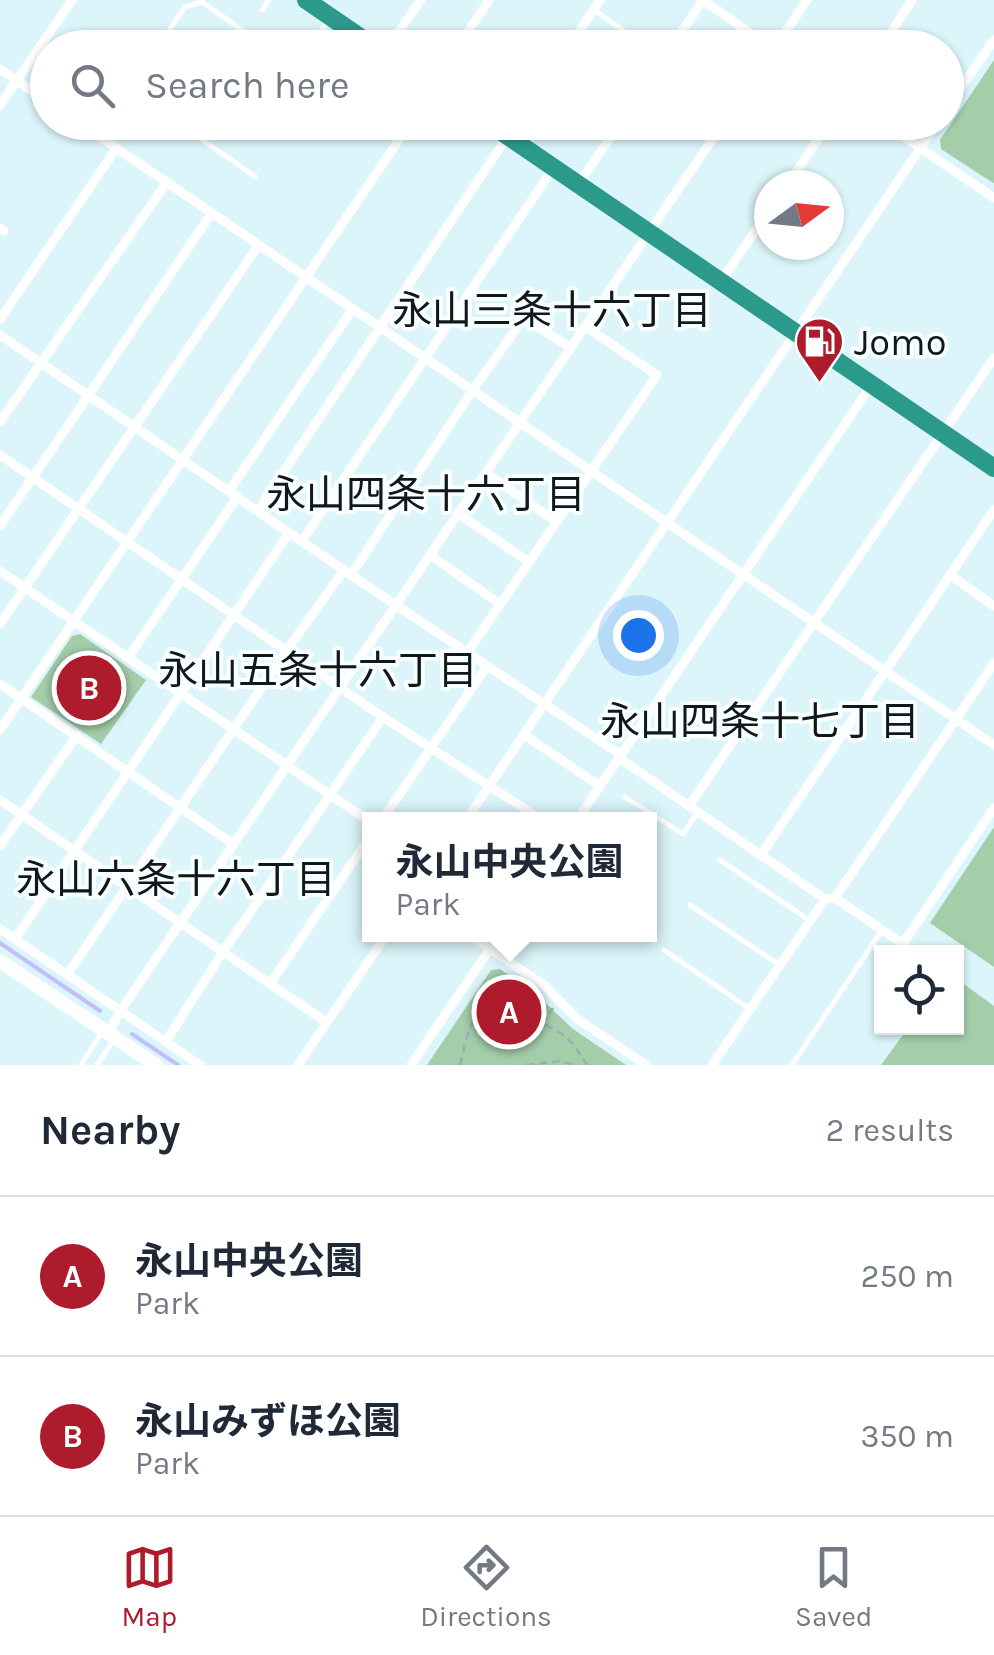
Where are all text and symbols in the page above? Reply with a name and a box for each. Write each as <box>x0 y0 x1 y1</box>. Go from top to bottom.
search box <box>30 30 964 140</box>
icon: search <box>65 58 120 113</box>
text: Search here <box>145 63 349 108</box>
north arrow <box>754 170 844 260</box>
district label: 永山三条十六丁目 <box>392 287 712 334</box>
fuel station icon: Jomo <box>793 316 845 384</box>
place label: Jomo <box>854 320 946 365</box>
district label: 永山四条十六丁目 <box>266 471 586 518</box>
your location <box>613 610 664 661</box>
district label: 永山五条十六丁目 <box>158 647 478 694</box>
pin: B <box>56 650 122 726</box>
district label: 永山四条十七丁目 <box>600 698 920 745</box>
popup <box>362 812 657 942</box>
text: 永山中央公園 <box>395 840 624 885</box>
district label: 永山六条十六丁目 <box>16 856 336 903</box>
text: Park <box>395 886 460 923</box>
map controls <box>874 945 964 1035</box>
button: locate <box>874 945 964 1035</box>
pin: A <box>476 974 542 1050</box>
text: Nearby <box>40 1105 180 1155</box>
text: 2 results <box>826 1112 954 1149</box>
text: 永山中央公園 <box>135 1239 363 1284</box>
text: A <box>62 1258 83 1295</box>
text: 250 m <box>861 1258 954 1295</box>
text: Park <box>135 1285 200 1322</box>
text: 永山みずほ公園 <box>135 1399 401 1444</box>
text: B <box>62 1418 83 1455</box>
text: 350 m <box>861 1418 954 1455</box>
text: Park <box>135 1445 200 1482</box>
tab: Map <box>122 1540 177 1633</box>
tab: Directions <box>420 1540 552 1633</box>
tab: Saved <box>795 1540 872 1633</box>

